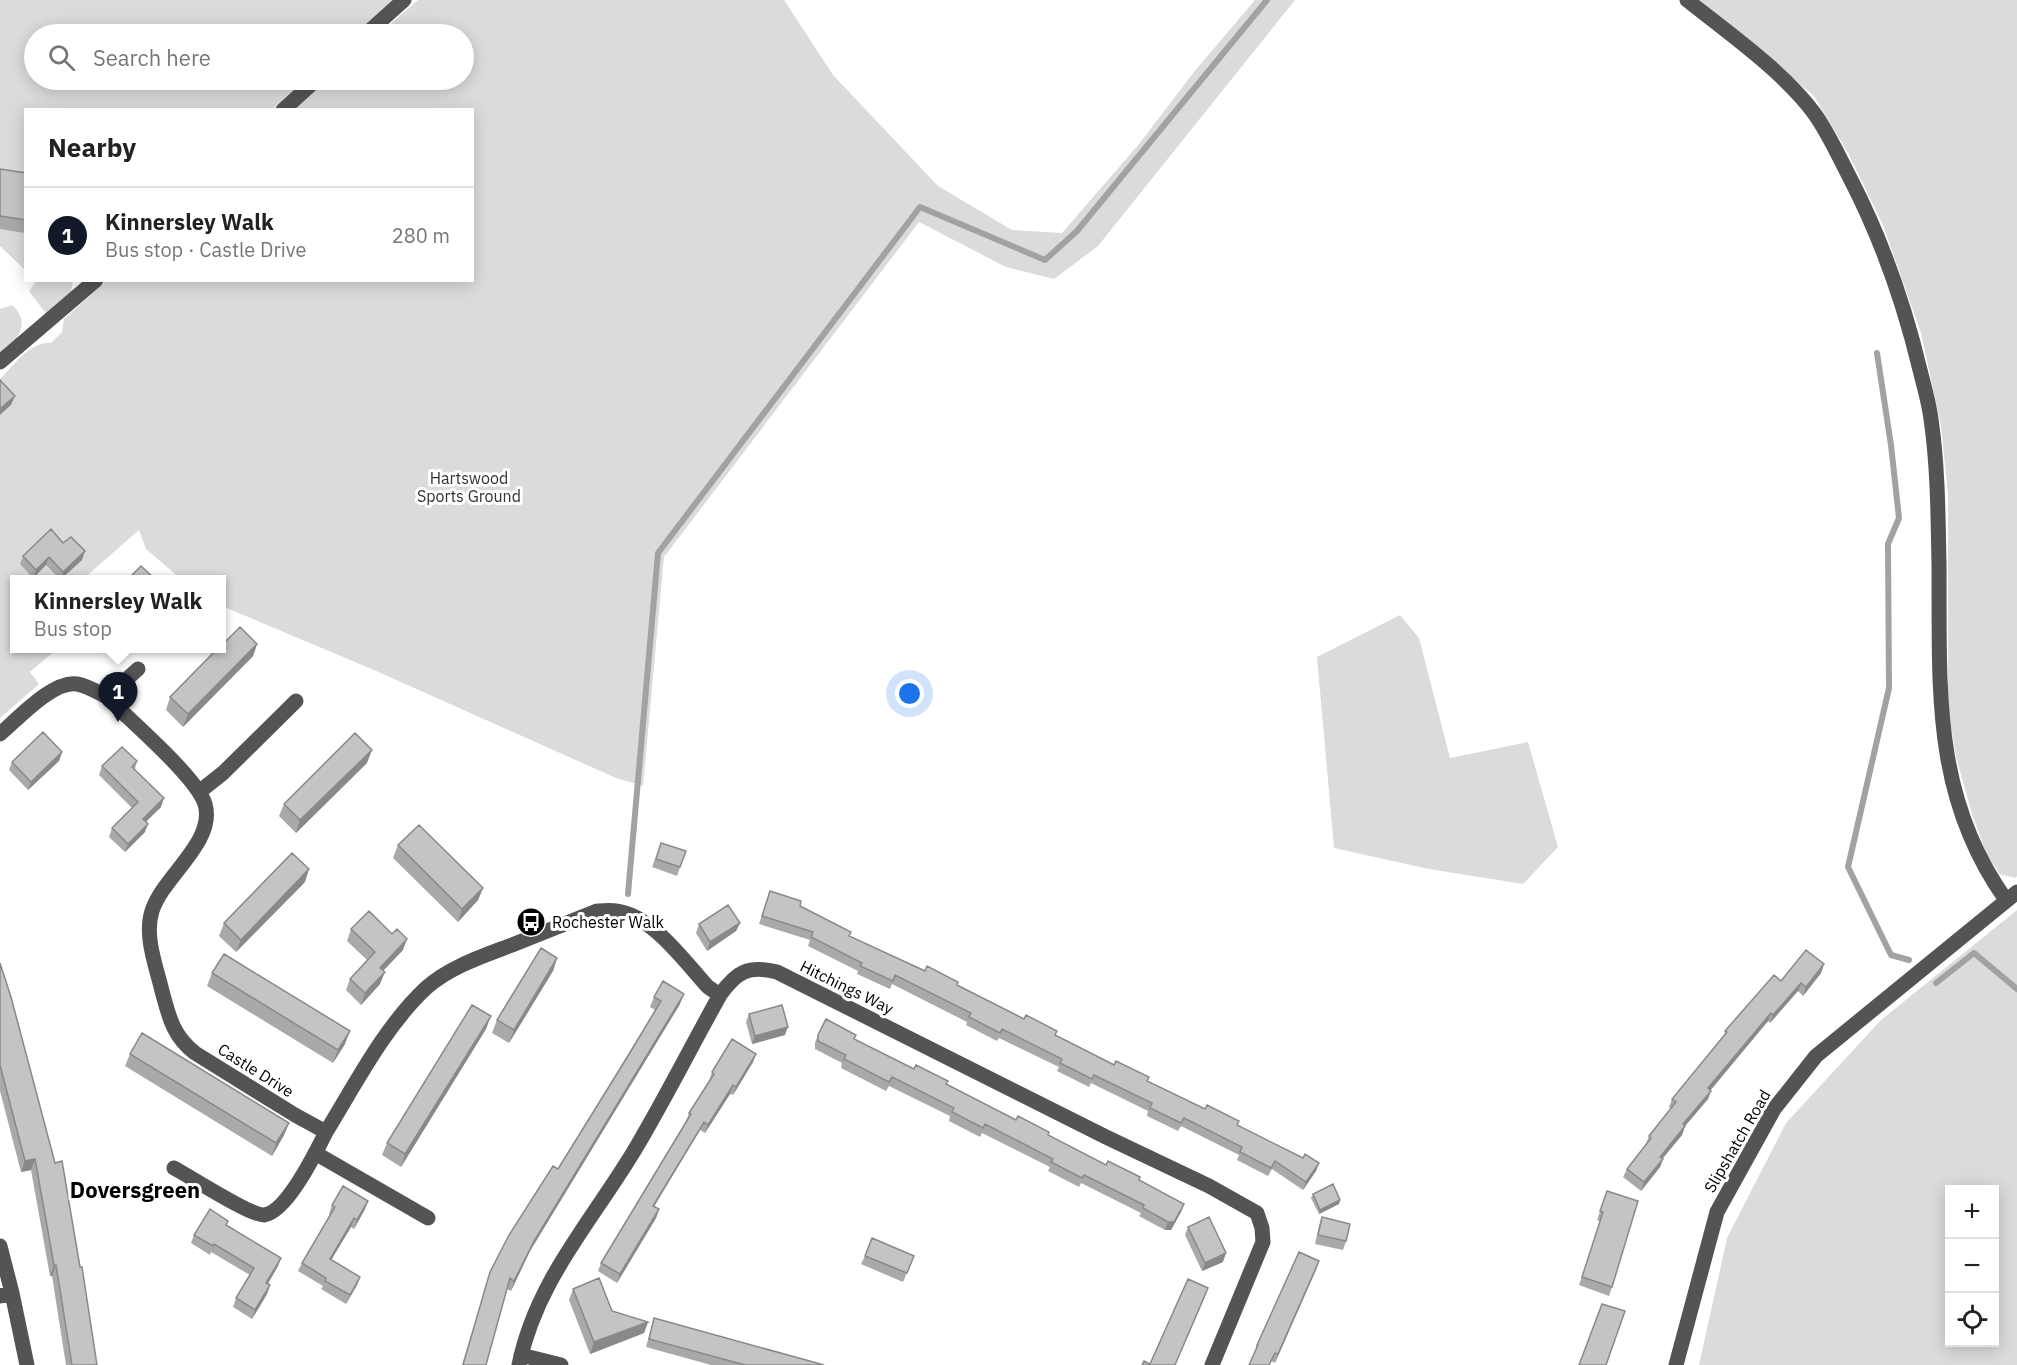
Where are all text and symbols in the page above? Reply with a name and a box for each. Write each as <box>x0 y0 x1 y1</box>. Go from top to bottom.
search box <box>24 24 474 90</box>
icon: search <box>45 41 78 74</box>
text: Search here <box>93 43 211 72</box>
text: Nearby <box>48 130 136 164</box>
text: Kinnersley Walk <box>105 207 274 236</box>
text: 1 <box>62 222 74 249</box>
text: 280 m <box>392 222 450 249</box>
text: Bus stop · Castle Drive <box>105 236 306 263</box>
park label: Hartswood Sports Ground <box>417 468 521 506</box>
popup <box>10 575 226 653</box>
text: Kinnersley Walk <box>34 586 202 615</box>
text: Bus stop <box>34 615 112 642</box>
pin: 1 <box>98 672 138 722</box>
your location <box>895 679 924 708</box>
bus stop icon: Rochester Walk <box>515 906 547 938</box>
place label: Rochester Walk <box>552 912 665 932</box>
street label: Hitchings Way <box>797 956 897 1018</box>
street label: Castle Drive <box>214 1039 298 1101</box>
street label: Slipshatch Road <box>1699 1086 1775 1196</box>
district label: Doversgreen <box>70 1175 200 1204</box>
map controls <box>1945 1185 1999 1347</box>
button: + <box>1945 1185 1999 1239</box>
button: − <box>1945 1239 1999 1293</box>
button: locate <box>1945 1293 1999 1347</box>

